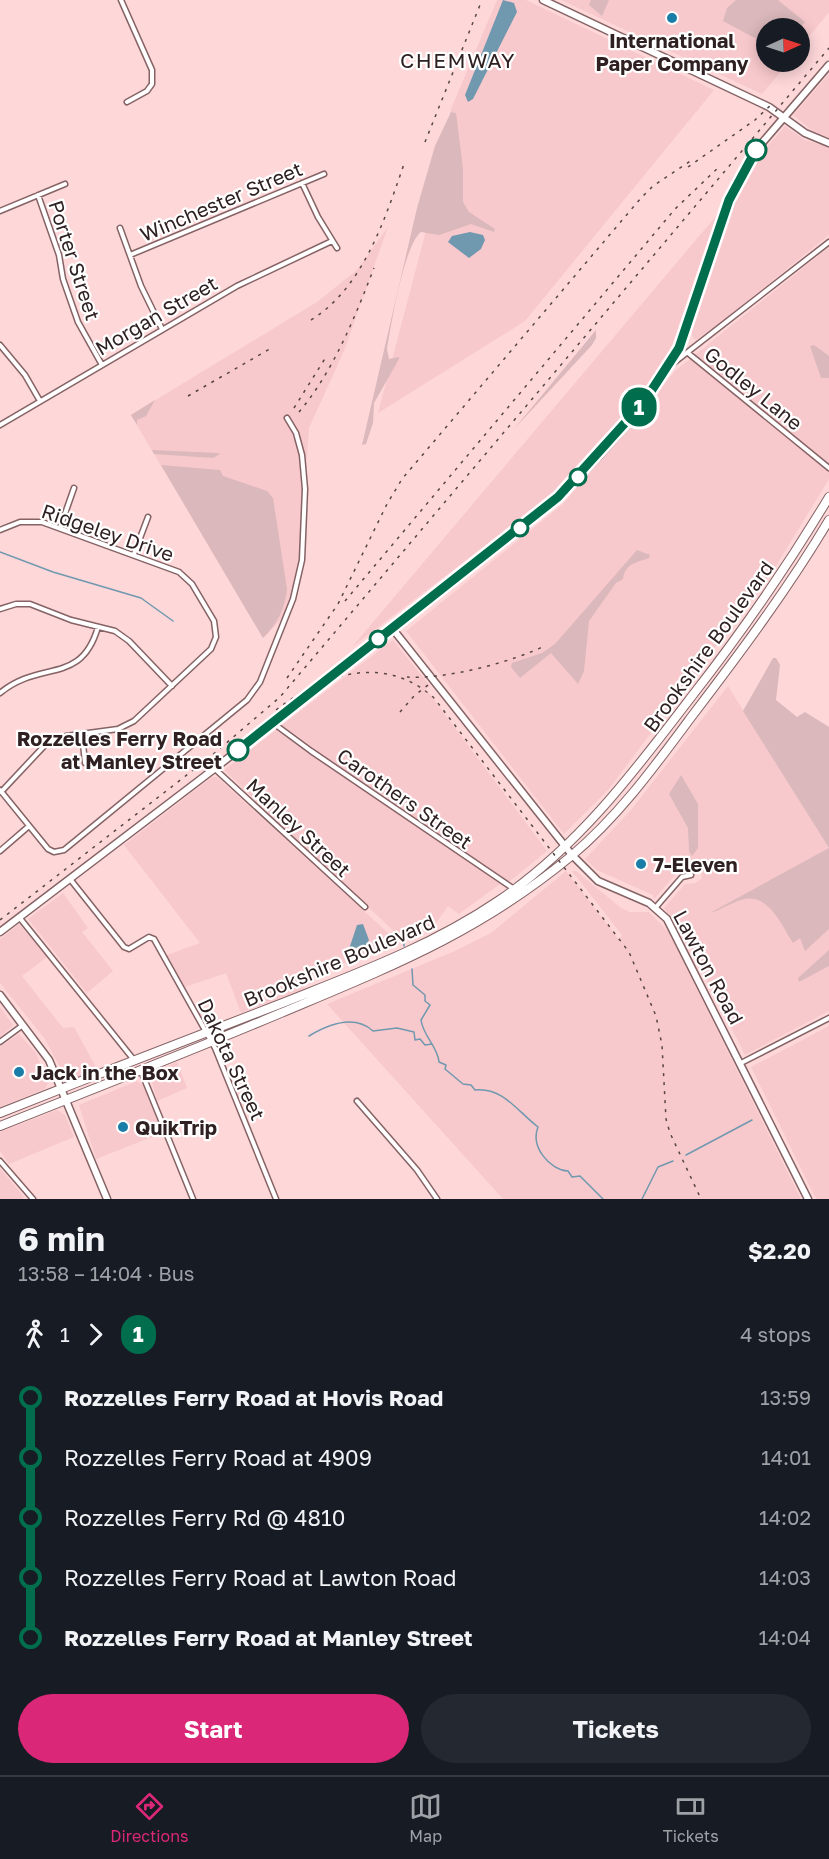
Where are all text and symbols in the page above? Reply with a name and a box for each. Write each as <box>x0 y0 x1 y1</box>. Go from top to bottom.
marker: International Paper Company <box>665 11 679 25</box>
north arrow <box>756 18 810 72</box>
map controls <box>756 18 810 72</box>
place label: International Paper Company <box>596 28 749 75</box>
district label: CHEMWAY <box>400 47 516 73</box>
unlabelled marker <box>745 139 767 161</box>
street label: Winchester Street <box>136 156 306 246</box>
street label: Porter Street <box>44 197 106 323</box>
street label: Morgan Street <box>91 270 221 360</box>
street label: Godley Lane <box>700 341 808 435</box>
line badge: 1 <box>620 388 658 426</box>
text: 1 <box>634 394 644 420</box>
unlabelled marker <box>569 468 587 486</box>
street label: Ridgeley Drive <box>39 498 177 566</box>
unlabelled marker <box>511 519 529 537</box>
street label: Brookshire Boulevard <box>638 556 778 736</box>
unlabelled marker <box>369 630 387 648</box>
place label: Rozzelles Ferry Road at Manley Street <box>17 726 222 773</box>
marker: Rozzelles Ferry Road at Manley Street <box>227 739 249 761</box>
street label: Carothers Street <box>333 743 477 853</box>
street label: Manley Street <box>242 773 356 881</box>
place label: 7-Eleven <box>653 852 737 876</box>
marker: 7-Eleven <box>634 857 648 871</box>
street label: Lawton Road <box>669 906 749 1028</box>
street label: Brookshire Boulevard <box>240 909 438 1011</box>
street label: Dakota Street <box>193 994 271 1124</box>
place label: Jack in the Box <box>31 1060 179 1084</box>
marker: Jack in the Box <box>12 1065 26 1079</box>
place label: QuikTrip <box>135 1115 217 1139</box>
marker: QuikTrip <box>116 1120 130 1134</box>
text: 6 min <box>18 1219 105 1258</box>
text: $2.20 <box>748 1237 811 1264</box>
text: 13:58 – 14:04 · Bus <box>18 1261 194 1285</box>
icon: walk <box>18 1318 51 1351</box>
icon: forward <box>79 1318 112 1351</box>
text: 1 <box>133 1321 144 1347</box>
text: 1 <box>60 1322 70 1346</box>
text: 4 stops <box>740 1322 811 1346</box>
text: Rozzelles Ferry Road at Hovis Road <box>64 1384 443 1411</box>
text: 13:59 <box>760 1385 811 1409</box>
text: Rozzelles Ferry Road at 4909 <box>64 1444 372 1471</box>
text: 14:01 <box>761 1445 811 1469</box>
text: Rozzelles Ferry Rd @ 4810 <box>64 1504 345 1531</box>
text: 14:02 <box>759 1505 811 1529</box>
text: Rozzelles Ferry Road at Lawton Road <box>64 1564 456 1591</box>
text: 14:03 <box>759 1565 811 1589</box>
text: Rozzelles Ferry Road at Manley Street <box>64 1624 473 1651</box>
text: 14:04 <box>759 1625 811 1649</box>
button: Start <box>18 1694 409 1763</box>
button: Tickets <box>421 1694 811 1763</box>
tab: Directions <box>110 1790 189 1846</box>
tab: Map <box>409 1790 442 1846</box>
tab: Tickets <box>663 1790 719 1846</box>

